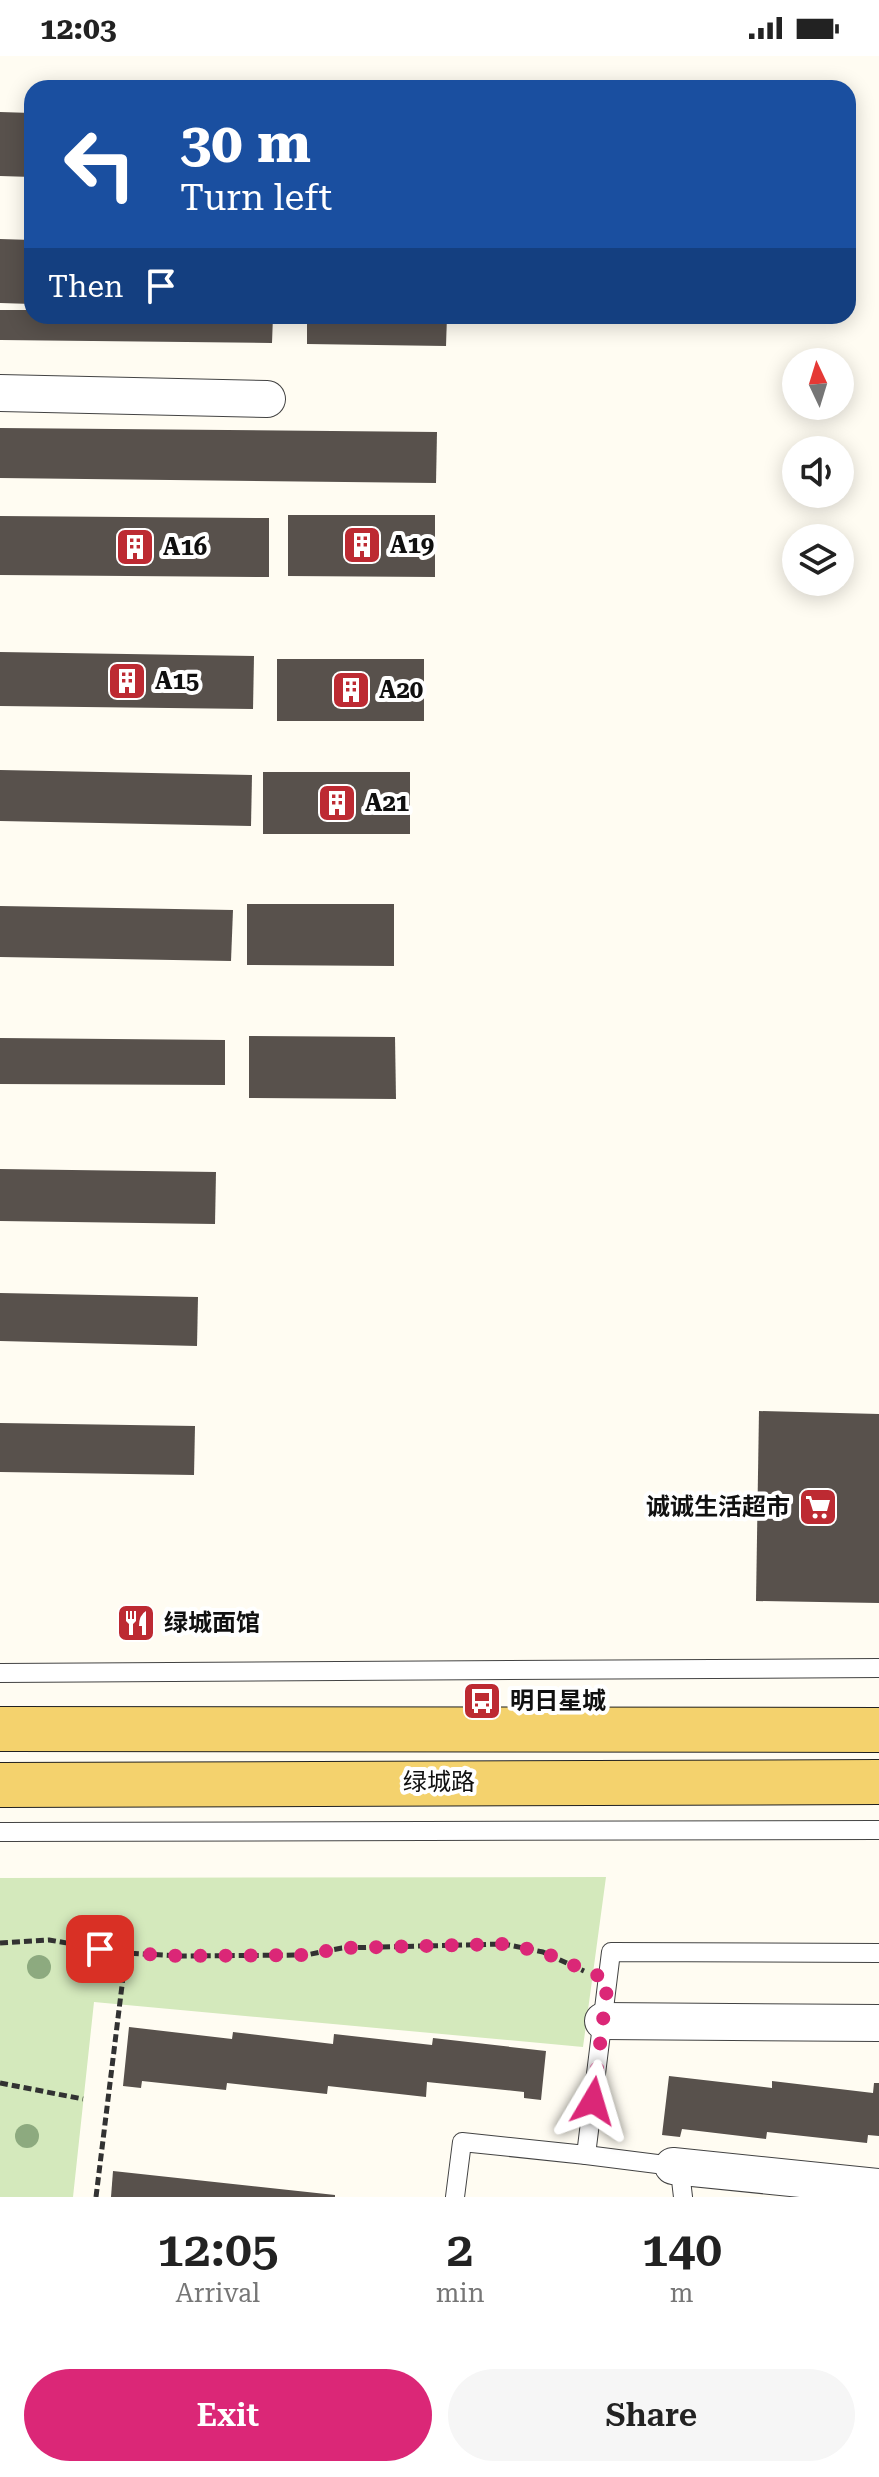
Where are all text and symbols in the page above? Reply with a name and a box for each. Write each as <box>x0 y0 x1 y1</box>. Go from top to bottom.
text: 12:03 <box>40 11 117 46</box>
text: 30 m <box>180 110 311 176</box>
icon: left <box>48 112 152 216</box>
text: Turn left <box>180 177 332 219</box>
icon: arrive <box>139 264 183 308</box>
text: Then <box>48 269 123 304</box>
north arrow <box>782 348 854 420</box>
map controls <box>782 348 854 596</box>
button: sound <box>782 436 854 508</box>
building icon: A19 <box>341 524 383 566</box>
button: layers <box>782 524 854 596</box>
building icon: A16 <box>114 526 156 568</box>
place label: A19 <box>390 531 434 559</box>
place label: A16 <box>163 533 207 561</box>
building icon: A15 <box>106 660 148 702</box>
place label: A15 <box>155 667 199 695</box>
building icon: A20 <box>330 669 372 711</box>
place label: A20 <box>379 676 423 704</box>
building icon: A21 <box>316 782 358 824</box>
place label: A21 <box>365 789 409 817</box>
supermarket icon: 诚诚生活超市 <box>797 1486 839 1528</box>
place label: 诚诚生活超市 <box>646 1493 790 1521</box>
restaurant icon: 绿城面馆 <box>115 1602 157 1644</box>
place label: 绿城面馆 <box>164 1609 260 1637</box>
bus stop icon: 明日星城 <box>461 1680 503 1722</box>
place label: 明日星城 <box>510 1687 606 1715</box>
street label: 绿城路 <box>403 1768 475 1796</box>
pin <box>66 1915 134 1983</box>
icon: arrive <box>78 1927 122 1971</box>
position arrow <box>551 2059 635 2143</box>
text: 12:05 <box>157 2222 279 2278</box>
text: 2 <box>447 2222 473 2278</box>
text: 140 <box>641 2222 722 2278</box>
text: Arrival <box>176 2278 260 2308</box>
text: min <box>436 2278 484 2308</box>
text: m <box>670 2278 694 2308</box>
button: Exit <box>24 2369 432 2461</box>
button: Share <box>448 2369 855 2461</box>

